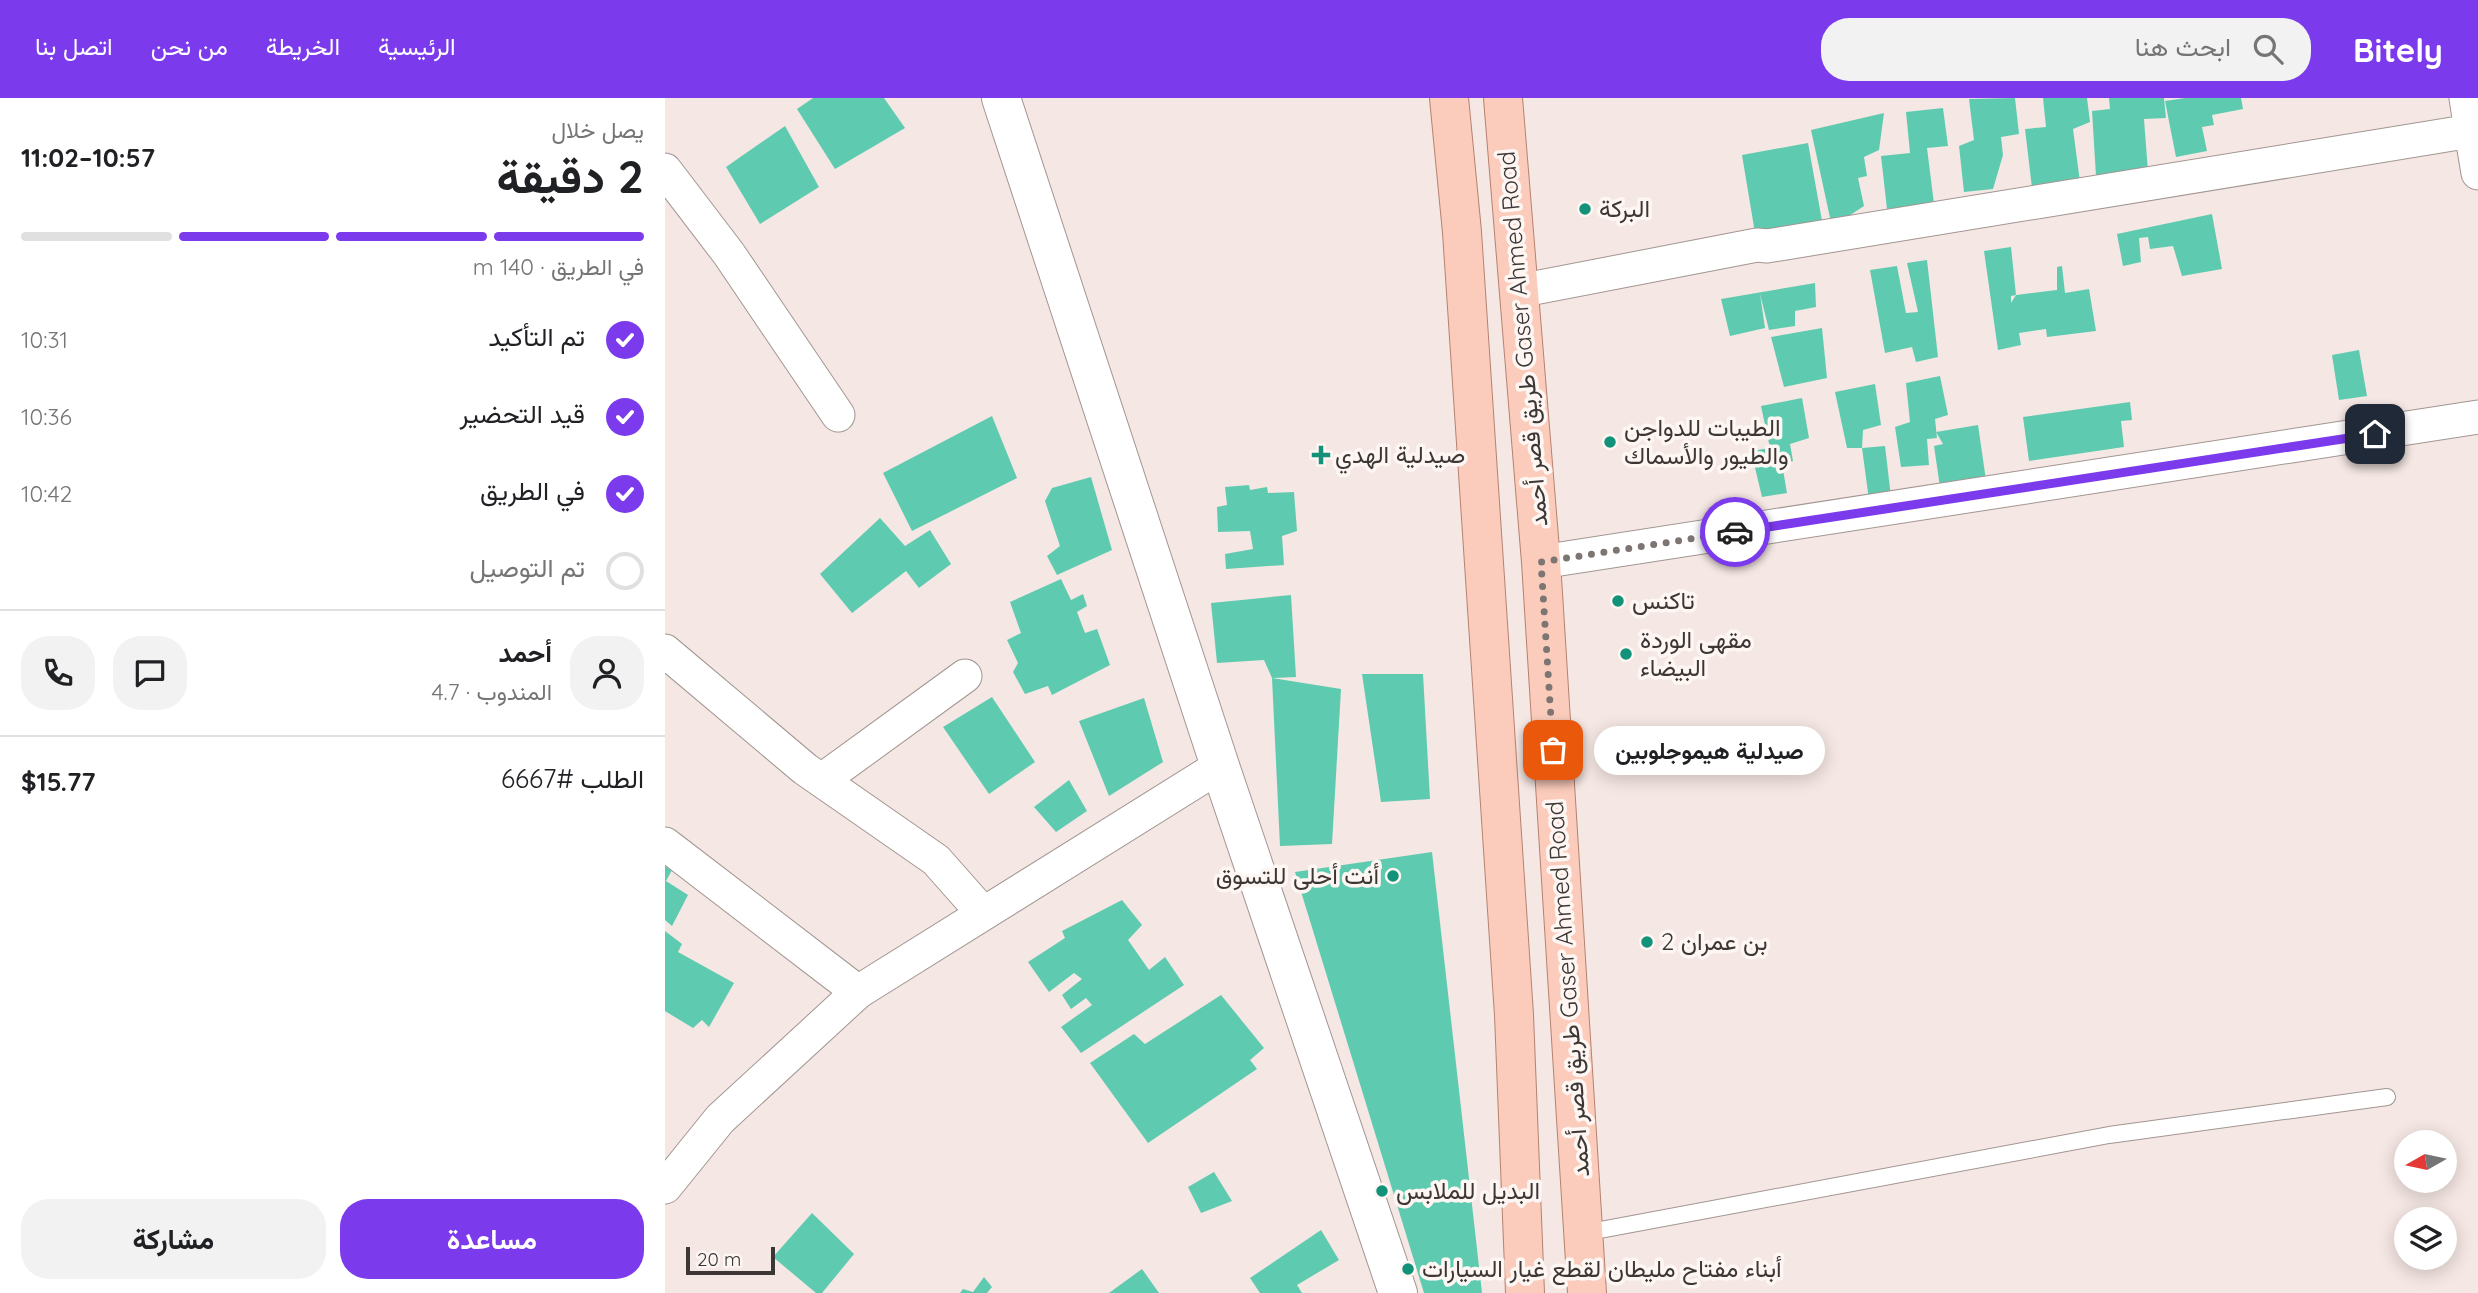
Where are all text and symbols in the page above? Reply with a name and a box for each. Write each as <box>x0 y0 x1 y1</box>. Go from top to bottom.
search box <box>1821 18 2311 81</box>
text: Bitely <box>2353 29 2443 70</box>
text: ابحث هنا <box>2135 30 2231 63</box>
icon: search <box>2249 30 2287 68</box>
text: اتصل بنا <box>35 31 113 61</box>
text: من نحن <box>151 31 228 61</box>
text: الخريطة <box>266 31 340 61</box>
text: الرئيسية <box>378 31 456 61</box>
text: يصل خلال <box>551 115 644 144</box>
text: 10:57–11:02 <box>21 141 155 174</box>
text: 2 دقيقة <box>496 147 644 205</box>
street label: طريق قصر أحمد Gaser Ahmed Road <box>1491 150 1554 528</box>
place label: البركة <box>1599 193 1650 224</box>
marker: البركة <box>1577 201 1593 217</box>
text: في الطريق · 140 m <box>473 252 644 281</box>
text: تم التأكيد <box>488 320 585 353</box>
icon: check <box>606 321 644 359</box>
text: 10:31 <box>21 325 68 354</box>
text: قيد التحضير <box>459 397 585 430</box>
icon: check <box>606 398 644 436</box>
text: 10:36 <box>21 402 72 431</box>
pin <box>2345 404 2405 464</box>
place label: الطيبات للدواجن والطيور والأسماك <box>1624 412 1789 471</box>
icon: home <box>2356 415 2394 453</box>
marker: الطيبات للدواجن والطيور والأسماك <box>1602 434 1618 450</box>
place label: صيدلية الهدي <box>1335 439 1465 474</box>
marker: صيدلية الهدي <box>1313 447 1329 463</box>
text: في الطريق <box>480 474 585 507</box>
icon: check <box>606 475 644 513</box>
text: 10:42 <box>21 479 72 508</box>
courier <box>1700 497 1770 567</box>
icon: car <box>1716 513 1754 551</box>
text: تم التوصيل <box>470 551 585 584</box>
place label: تاكنس <box>1632 585 1695 615</box>
marker: تاكنس <box>1610 593 1626 609</box>
place label: مقهى الوردة البيضاء <box>1640 624 1752 682</box>
button: phone <box>21 636 95 710</box>
button: chat <box>113 636 187 710</box>
text: أحمد <box>499 636 552 669</box>
button: person <box>570 636 644 710</box>
marker: مقهى الوردة البيضاء <box>1618 646 1634 662</box>
text: المندوب · 4.7 <box>431 677 552 706</box>
pin <box>1523 720 1583 780</box>
callout: صيدلية هيموجلوبين <box>1595 726 1826 774</box>
icon: bag <box>1534 731 1572 769</box>
text: صيدلية هيموجلوبين <box>1615 736 1804 765</box>
text: الطلب #6667 <box>501 762 644 795</box>
text: $15.77 <box>21 765 96 798</box>
street label: طريق قصر أحمد Gaser Ahmed Road <box>1539 800 1596 1178</box>
place label: أنت أحلى للتسوق <box>1216 860 1379 891</box>
marker: أنت أحلى للتسوق <box>1385 868 1401 884</box>
place label: بن عمران 2 <box>1661 926 1768 957</box>
marker: بن عمران 2 <box>1639 934 1655 950</box>
north arrow <box>2394 1130 2457 1194</box>
map controls <box>2394 1130 2457 1270</box>
place label: البديل للملابس <box>1396 1175 1540 1205</box>
marker: البديل للملابس <box>1374 1183 1390 1199</box>
button: مشاركة <box>21 1199 326 1279</box>
button: مساعدة <box>340 1199 644 1279</box>
button: layers <box>2394 1207 2457 1270</box>
scale bar <box>686 1244 775 1276</box>
text: 20 m <box>697 1247 741 1271</box>
place label: أبناء مفتاح مليطان لقطع غيار السيارات <box>1422 1253 1782 1286</box>
marker: أبناء مفتاح مليطان لقطع غيار السيارات <box>1400 1261 1416 1277</box>

